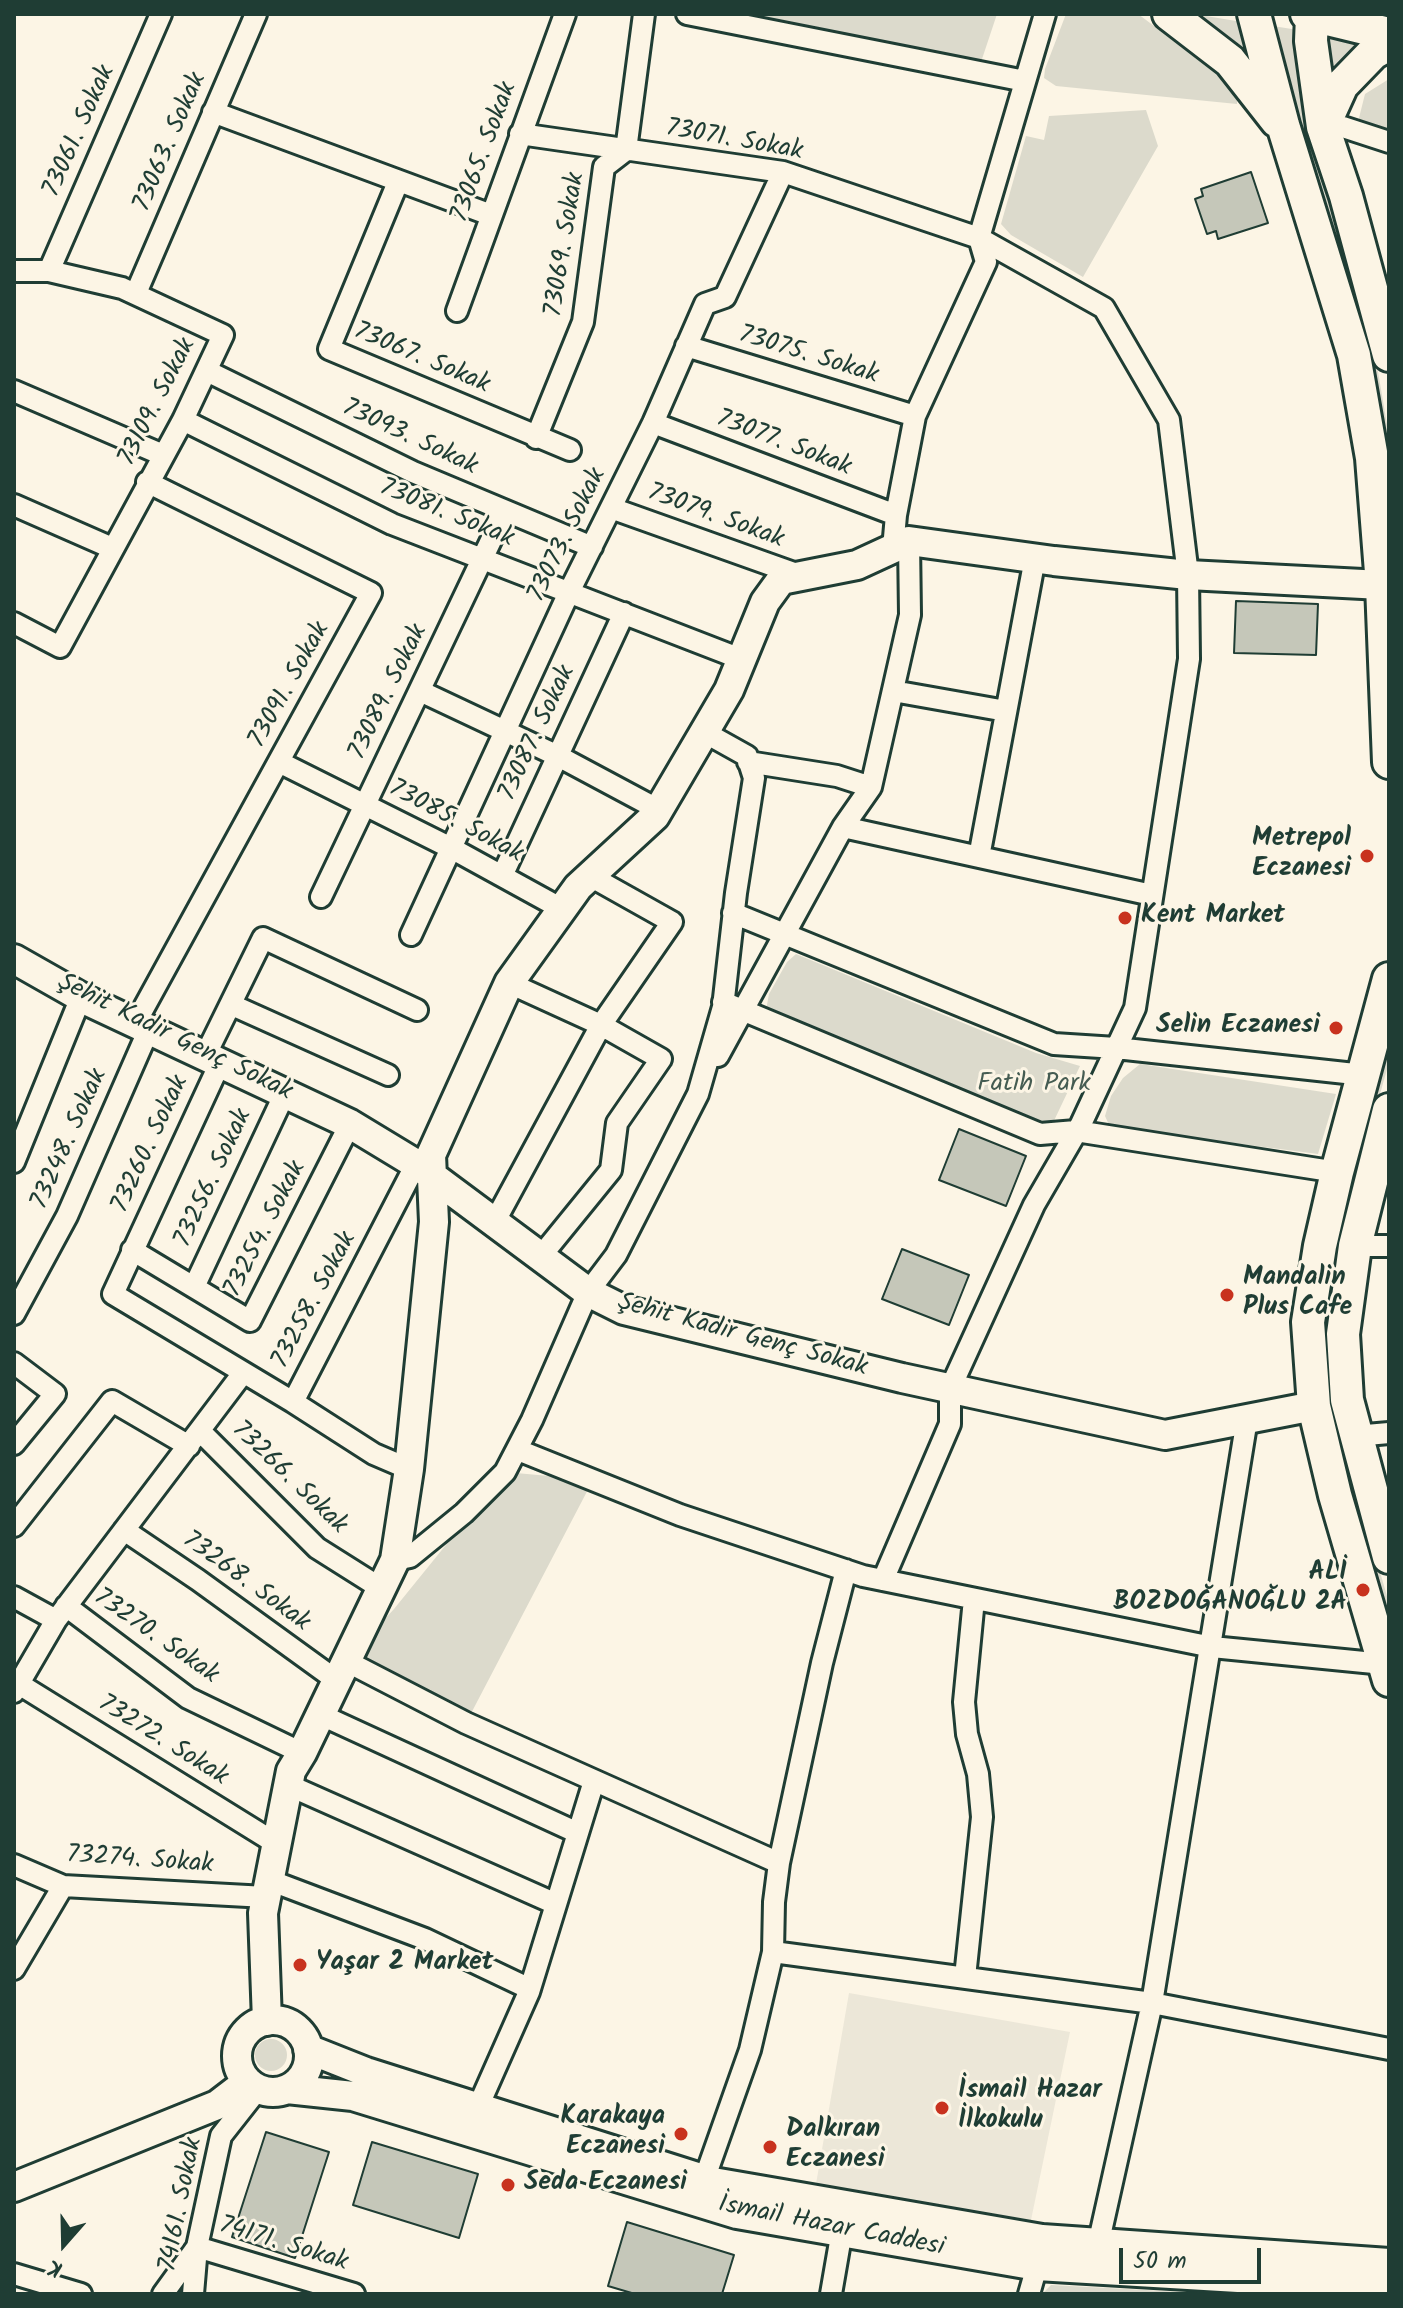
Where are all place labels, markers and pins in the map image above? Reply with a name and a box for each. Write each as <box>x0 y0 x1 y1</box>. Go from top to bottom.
place label: Metrepol Eczanesi <box>1252 825 1351 886</box>
marker: Metrepol Eczanesi <box>1358 847 1376 865</box>
place label: Kent Market <box>1141 902 1285 934</box>
marker: Kent Market <box>1116 909 1134 927</box>
place label: Selin Eczanesi <box>1156 1012 1320 1044</box>
marker: Selin Eczanesi <box>1327 1019 1345 1037</box>
place label: Mandalin Plus Cafe <box>1243 1264 1352 1326</box>
marker: Mandalin Plus Cafe <box>1218 1286 1236 1304</box>
place label: ALİ BOZDOĞANOĞLU 2A <box>1113 1559 1347 1620</box>
marker: ALİ BOZDOĞANOĞLU 2A <box>1354 1581 1372 1599</box>
place label: Yaşar 2 Market <box>316 1949 493 1981</box>
marker: Yaşar 2 Market <box>291 1956 309 1974</box>
place label: İsmail Hazar İlkokulu <box>958 2077 1102 2138</box>
marker: İsmail Hazar İlkokulu <box>933 2099 951 2117</box>
place label: Karakaya Eczanesi <box>561 2103 665 2164</box>
place label: Dalkıran Eczanesi <box>786 2116 885 2178</box>
marker: Karakaya Eczanesi <box>672 2125 690 2143</box>
marker: Dalkıran Eczanesi <box>761 2138 779 2156</box>
place label: Seda Eczanesi <box>524 2169 687 2201</box>
marker: Seda Eczanesi <box>499 2176 517 2194</box>

